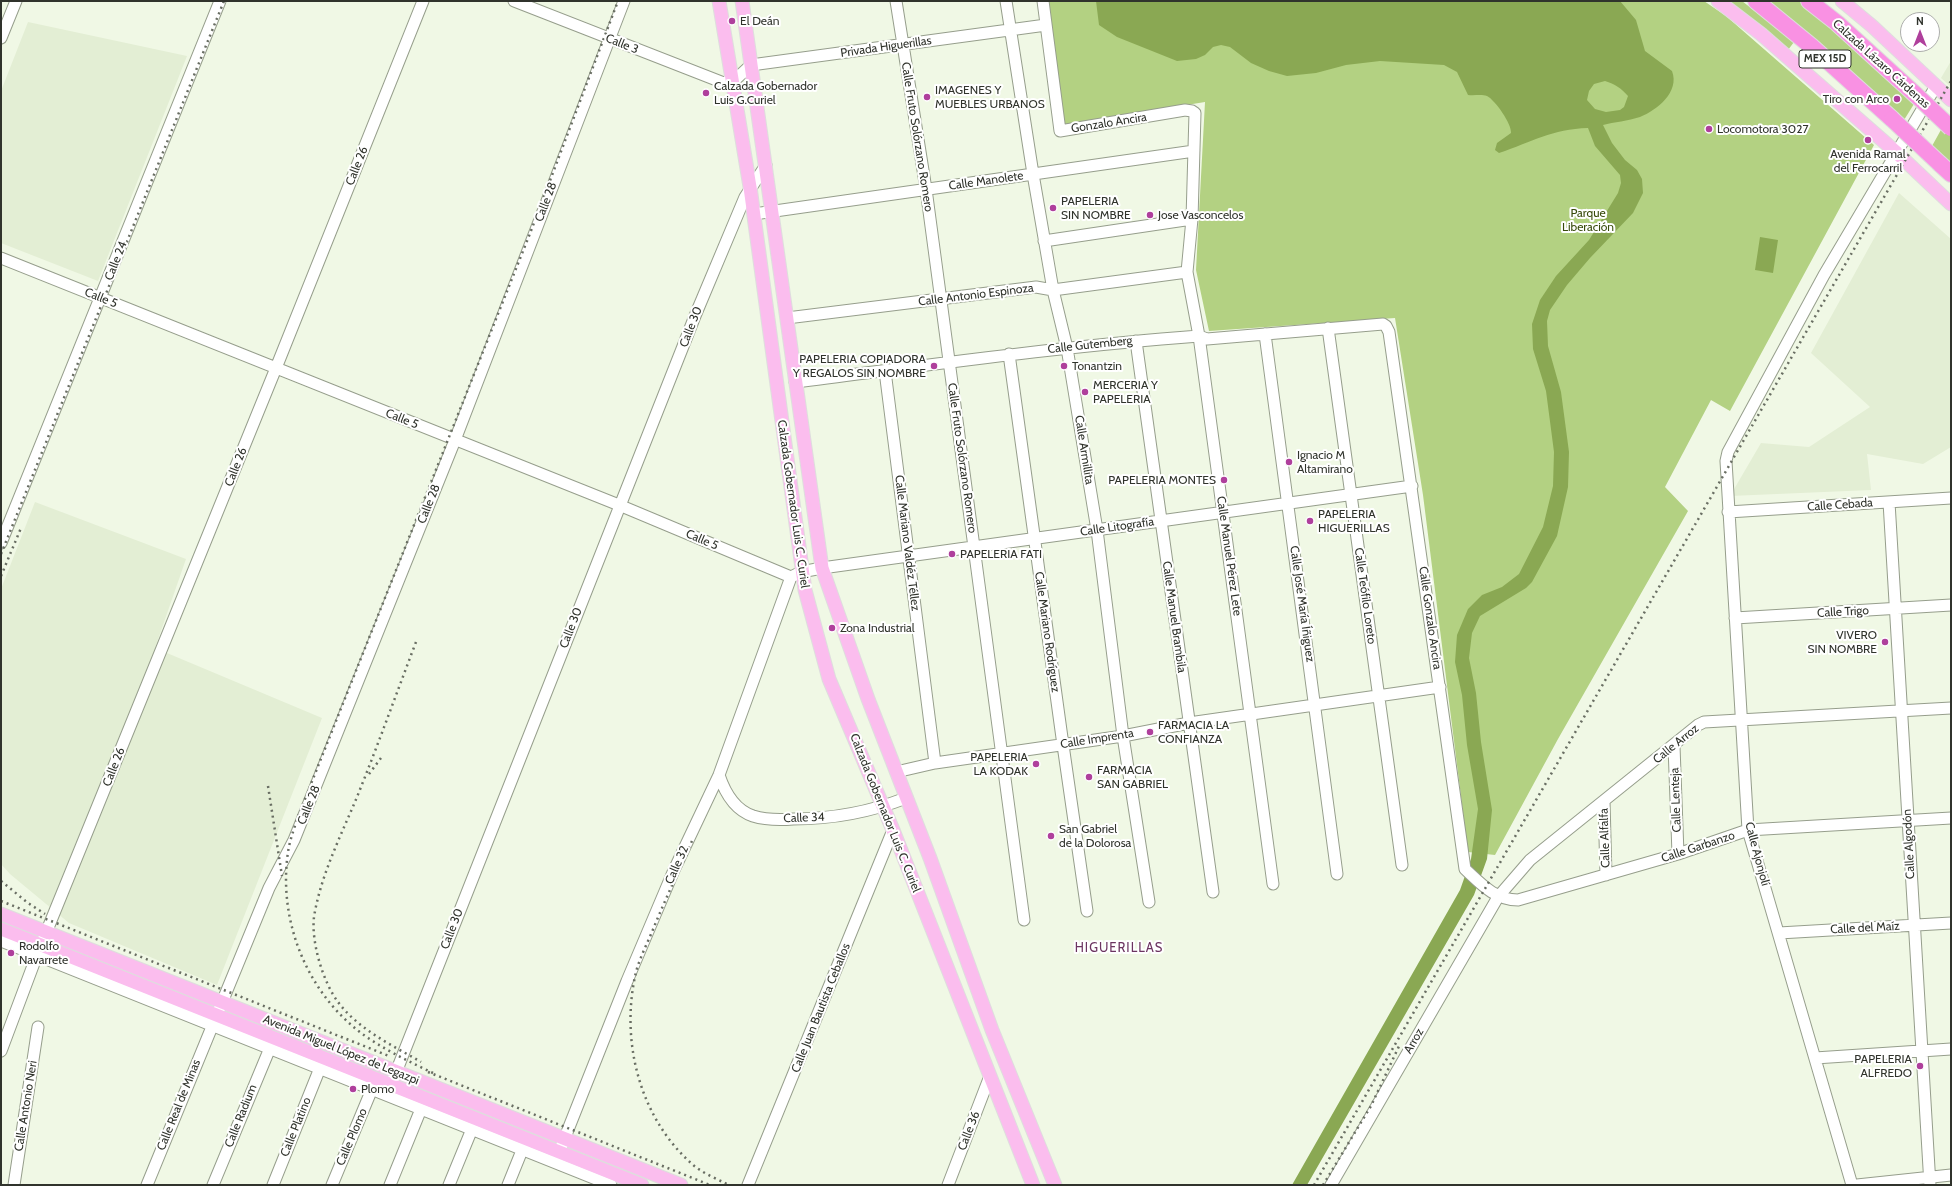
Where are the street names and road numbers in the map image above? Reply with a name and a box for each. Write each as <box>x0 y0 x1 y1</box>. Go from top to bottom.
street label: Calzada Lázaro Cárdenas <box>1829 17 1933 111</box>
street label: Calle 3 <box>603 31 641 57</box>
street label: Privada Higuerillas <box>840 33 932 61</box>
road number: MEX 15D <box>1799 50 1851 68</box>
street label: Calle Fruto Solórzano Romero <box>898 61 936 213</box>
street label: Gonzalo Ancira <box>1070 110 1148 136</box>
street label: Calle 26 <box>343 144 371 188</box>
street label: Calle Manolete <box>948 169 1024 193</box>
street label: Calle 28 <box>532 180 560 224</box>
street label: Calle 24 <box>102 239 130 283</box>
street label: Calle Antonio Espinoza <box>917 281 1035 309</box>
street label: Calle 5 <box>82 285 120 311</box>
street label: Calle 30 <box>677 305 705 349</box>
street label: Calle Gutemberg <box>1047 333 1133 357</box>
street label: Calle Fruto Solórzano Romero <box>944 382 980 534</box>
street label: Calle 5 <box>383 406 421 432</box>
street label: Calle Armillita <box>1071 414 1097 486</box>
street label: Calzada Gobernador Luis C. Curiel <box>774 419 812 589</box>
street label: Calle 26 <box>222 445 250 489</box>
street label: Calle Mariano Valdéz Téllez <box>892 474 922 612</box>
street label: Calle 28 <box>415 482 443 526</box>
street label: Calle Manuel Pérez Lete <box>1213 495 1245 617</box>
street label: Calle Cebada <box>1807 496 1873 514</box>
street label: Calle Litografía <box>1079 515 1155 539</box>
street label: Calle 5 <box>683 527 721 553</box>
street label: Calle José María Íñiguez <box>1287 545 1317 663</box>
street label: Calle Teófilo Loreto <box>1351 547 1379 645</box>
street label: Calle Manuel Brambila <box>1159 560 1189 674</box>
street label: Calle Gonzalo Ancira <box>1416 566 1444 670</box>
street label: Calle Mariano Rodríguez <box>1031 571 1063 693</box>
street label: Calle Trigo <box>1817 603 1869 621</box>
street label: Calle 30 <box>557 606 585 650</box>
street label: Calle Arroz <box>1650 721 1702 767</box>
street label: Calle Imprenta <box>1059 726 1135 752</box>
street label: Calzada Gobernador Luis C. Curiel <box>847 732 923 894</box>
street label: Calle 26 <box>100 745 128 789</box>
street label: Calle Lenteja <box>1668 767 1684 833</box>
street label: Calle 28 <box>295 783 323 827</box>
street label: Calle Alfalfa <box>1597 808 1613 868</box>
street label: Calle Algodón <box>1900 809 1918 879</box>
street label: Calle 34 <box>783 810 825 826</box>
street label: Calle Ajonjolí <box>1742 821 1772 887</box>
street label: Calle Garbanzo <box>1659 828 1737 866</box>
street label: Calle 32 <box>662 844 692 886</box>
street label: Calle 30 <box>438 907 466 951</box>
street label: Calle del Maíz <box>1830 919 1900 937</box>
street label: Calle Juan Bautista Ceballos <box>788 941 854 1075</box>
street label: Avenida Miguel López de Legazpi <box>261 1012 421 1088</box>
street label: Arroz <box>1401 1026 1427 1056</box>
street label: Calle Real de Minas <box>154 1057 204 1153</box>
street label: Calle Antonio Neri <box>12 1060 40 1152</box>
street label: Calle Radium <box>222 1082 260 1150</box>
street label: Calle Platino <box>278 1095 314 1159</box>
street label: Calle Plomo <box>333 1106 371 1168</box>
street label: Calle 36 <box>955 1109 983 1153</box>

